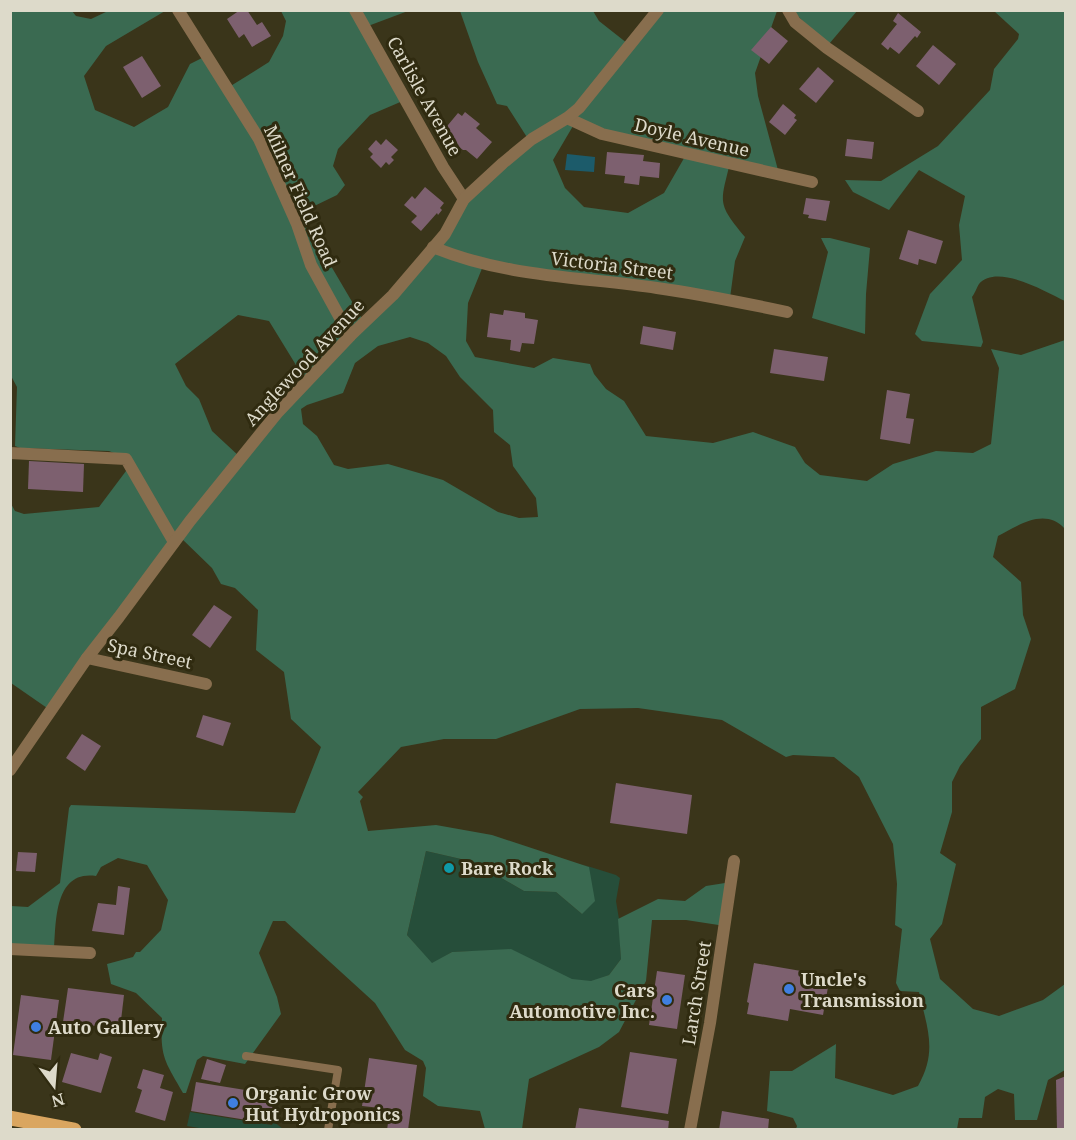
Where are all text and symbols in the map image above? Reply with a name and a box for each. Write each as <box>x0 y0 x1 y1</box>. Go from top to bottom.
street label: Carlisle Avenue <box>382 32 468 160</box>
street label: Doyle Avenue <box>632 112 752 162</box>
street label: Milner Field Road <box>259 121 343 271</box>
street label: Victoria Street <box>550 246 674 284</box>
street label: Anglewood Avenue <box>239 293 369 431</box>
street label: Spa Street <box>106 632 194 674</box>
place label: Bare Rock <box>461 856 554 880</box>
marker: Bare Rock <box>442 861 456 875</box>
street label: Larch Street <box>676 939 716 1047</box>
place label: Uncle's Transmission <box>801 967 924 1012</box>
place label: Cars Automotive Inc. <box>509 978 655 1023</box>
marker: Uncle's Transmission <box>782 982 796 996</box>
marker: Cars Automotive Inc. <box>660 993 674 1007</box>
place label: Auto Gallery <box>48 1015 164 1039</box>
marker: Auto Gallery <box>29 1020 43 1034</box>
north arrow <box>24 1056 84 1116</box>
place label: Organic Grow Hut Hydroponics <box>245 1081 401 1126</box>
text: N <box>49 1088 67 1113</box>
marker: Organic Grow Hut Hydroponics <box>226 1096 240 1110</box>

